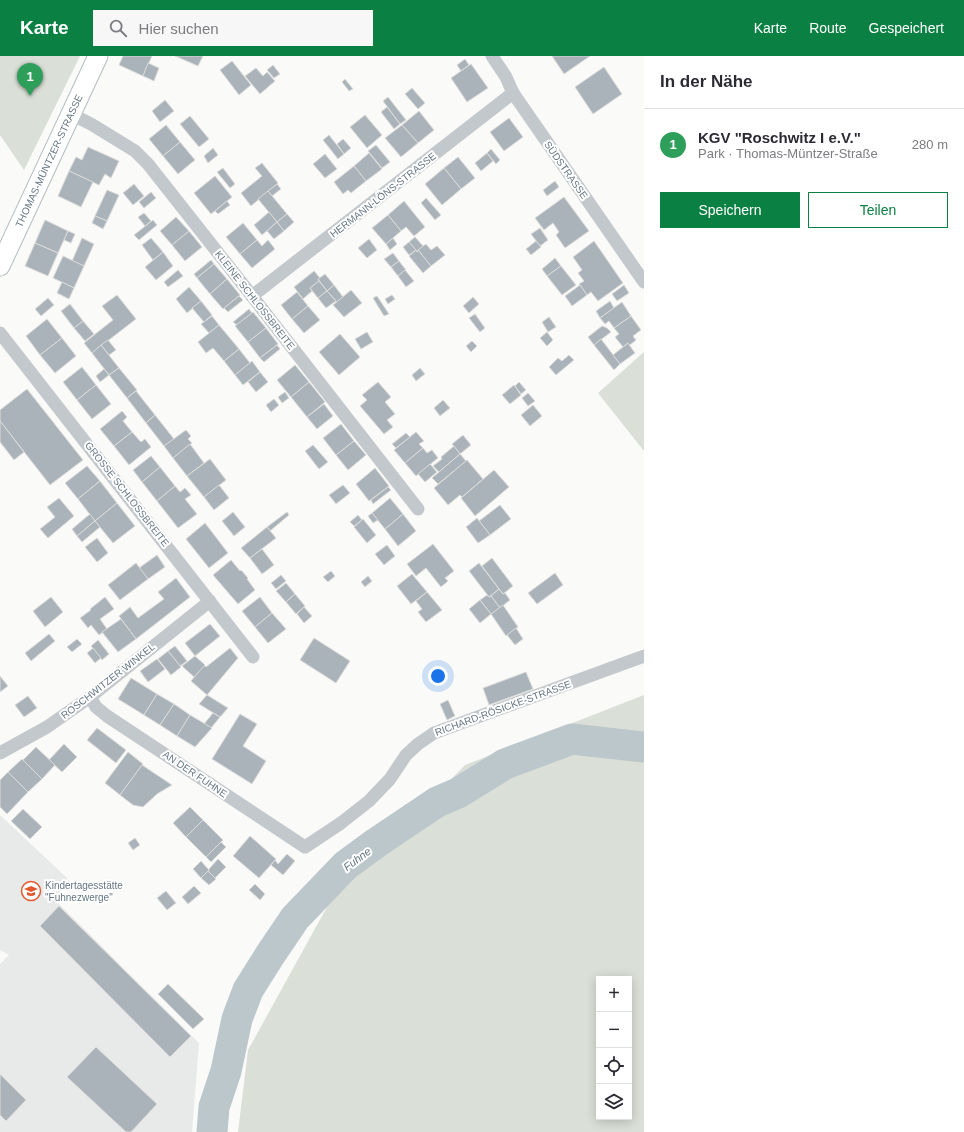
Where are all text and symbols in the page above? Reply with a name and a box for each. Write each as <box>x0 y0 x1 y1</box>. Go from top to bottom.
search box <box>93 10 373 46</box>
text: Karte <box>20 17 69 38</box>
icon: search <box>107 17 129 39</box>
text: Hier suchen <box>139 20 219 37</box>
text: Karte <box>754 20 787 36</box>
text: Route <box>809 20 847 36</box>
text: Gespeichert <box>869 20 944 36</box>
pin: 1 <box>17 63 43 96</box>
text: In der Nähe <box>660 72 753 91</box>
street label: THOMAS-MÜNTZER-STRASSE <box>13 93 85 229</box>
text: KGV "Roschwitz I e.V." <box>698 129 861 146</box>
text: 1 <box>669 137 677 152</box>
text: 280 m <box>912 137 948 152</box>
street label: SÜDSTRASSE <box>542 139 590 201</box>
text: Park · Thomas-Müntzer-Straße <box>698 146 878 161</box>
street label: HERMANN-LÖNS-STRASSE <box>328 150 438 240</box>
button: Speichern <box>660 192 800 228</box>
button: Teilen <box>808 192 948 228</box>
street label: KLEINE SCHLOSSBREITE <box>213 248 297 352</box>
street label: GROSSE SCHLOSSBREITE <box>83 440 171 549</box>
street label: ROSCHWITZER WINKEL <box>59 641 157 721</box>
your location <box>428 666 448 686</box>
street label: RICHARD-RÖSICKE-STRASSE <box>434 678 573 738</box>
street label: AN DER FUHNE <box>161 748 229 800</box>
water label: Fuhne <box>341 845 373 873</box>
school or university icon: Kindertagesstätte "Fuhnezwerge" <box>20 880 42 902</box>
place label: Kindertagesstätte "Fuhnezwerge" <box>45 880 123 903</box>
map controls <box>596 976 632 1120</box>
button: + <box>596 976 632 1012</box>
button: − <box>596 1012 632 1048</box>
button: locate <box>596 1048 632 1084</box>
button: layers <box>596 1084 632 1120</box>

